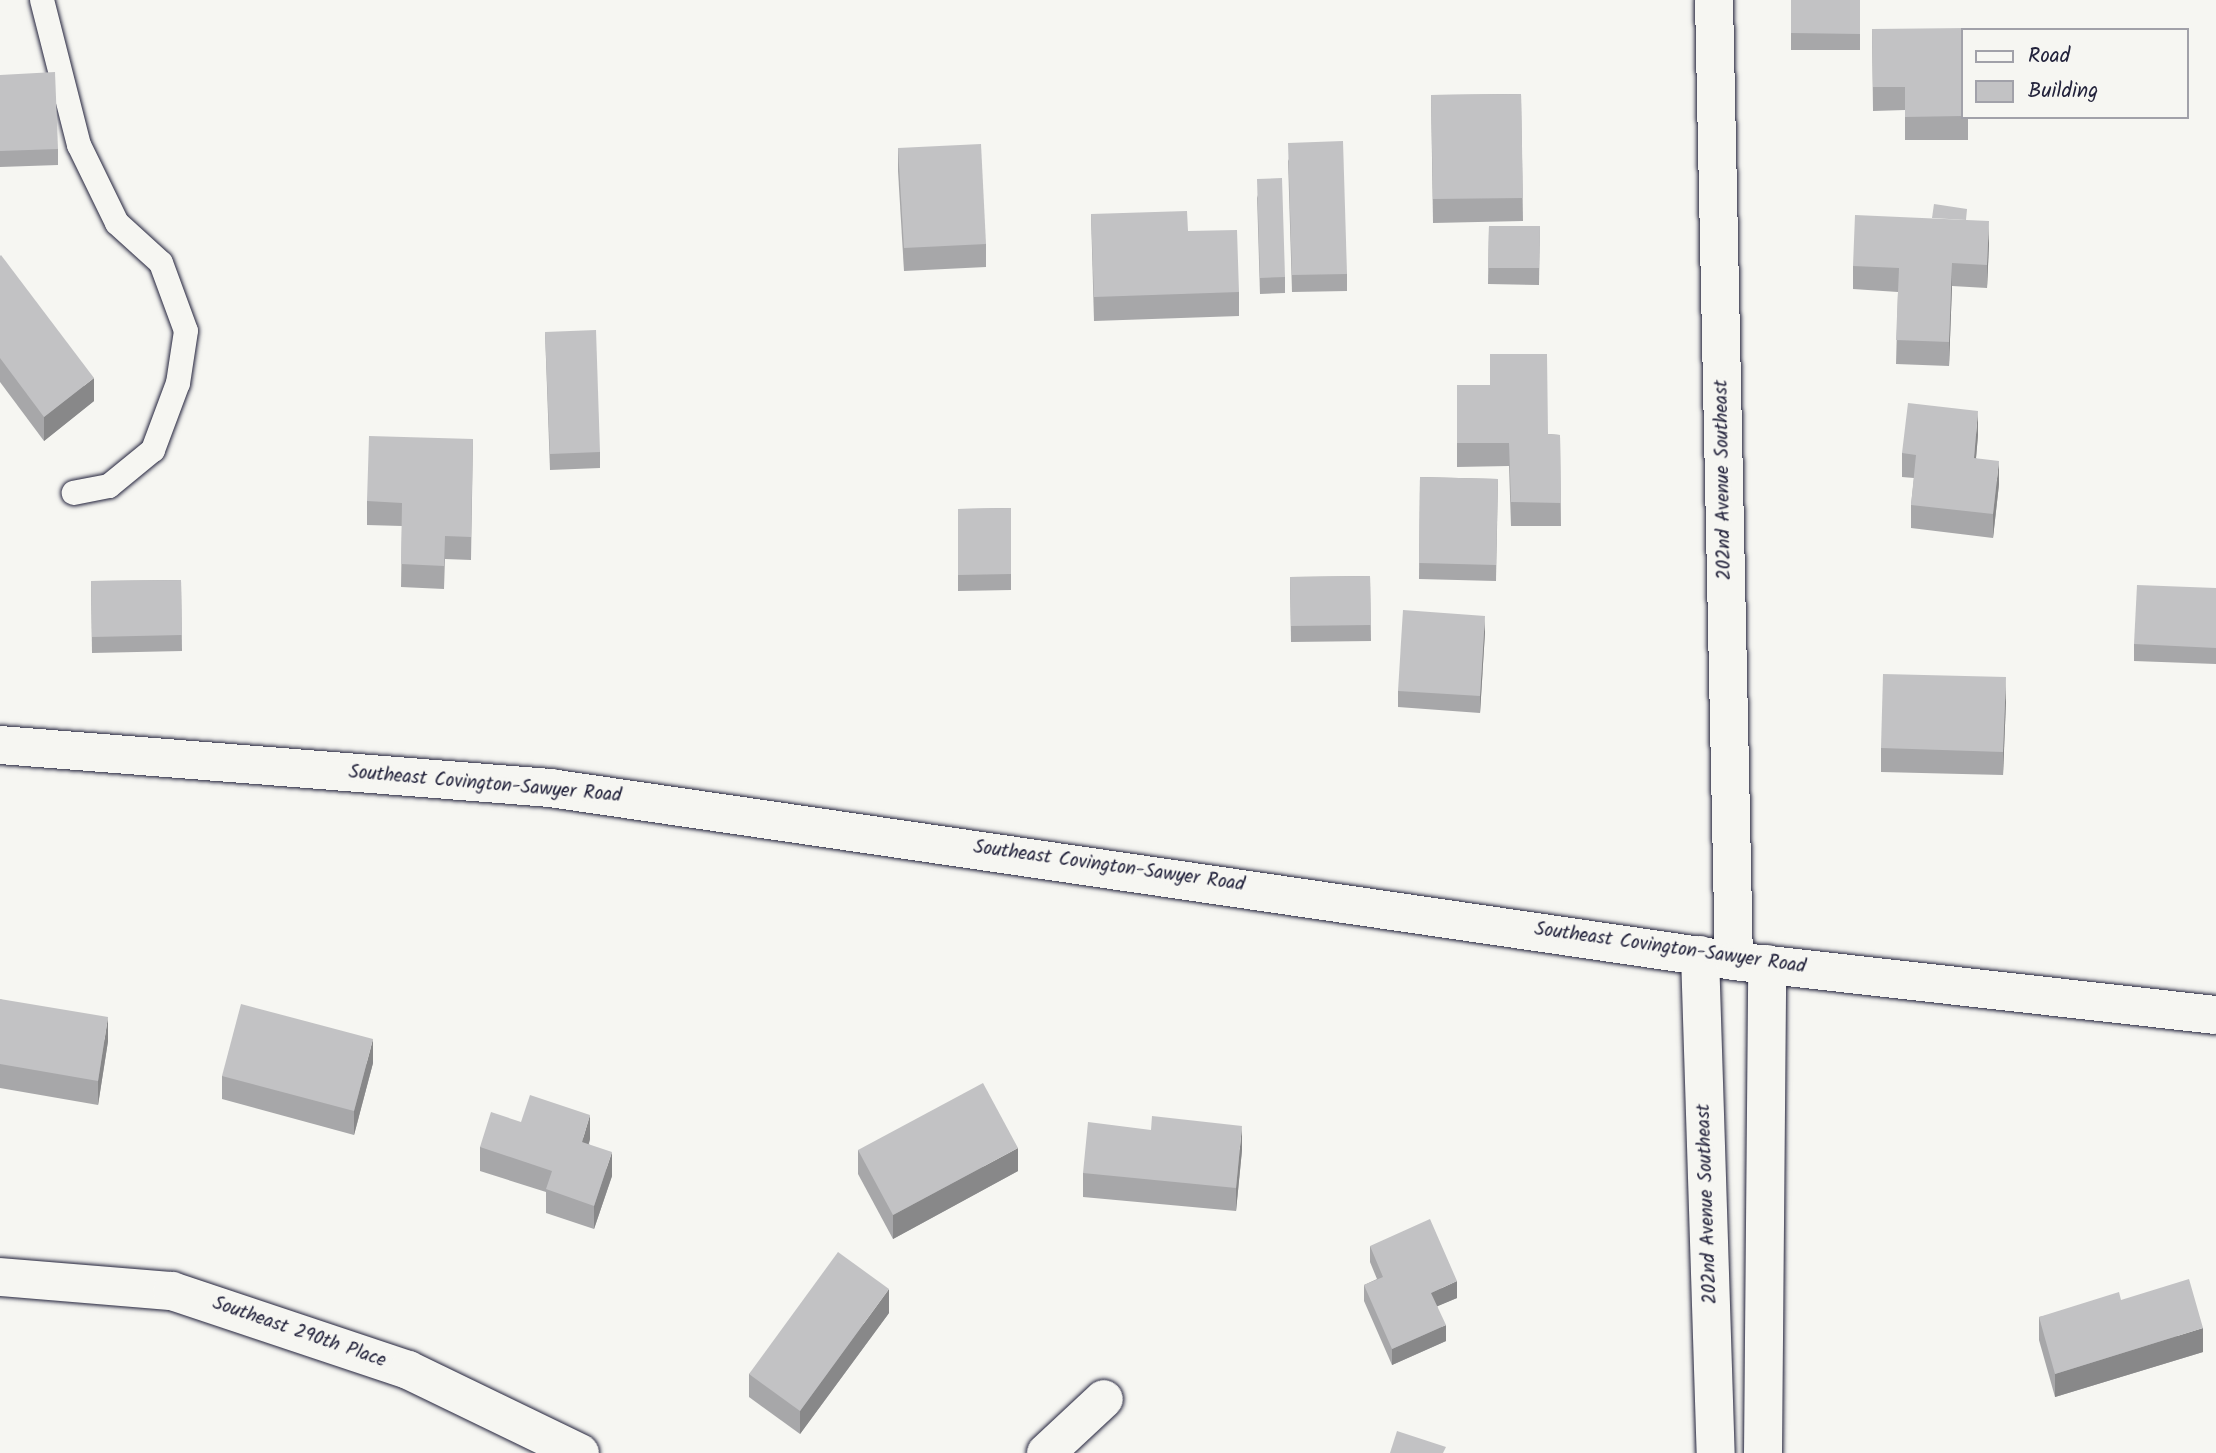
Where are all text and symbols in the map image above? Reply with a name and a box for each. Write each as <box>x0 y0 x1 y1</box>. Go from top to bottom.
legend <box>1960 28 2188 119</box>
text: Road <box>2028 40 2070 73</box>
text: Building <box>2028 75 2098 108</box>
street label: 202nd Avenue Southeast <box>1711 379 1737 581</box>
street label: Southeast Covington-Sawyer Road <box>348 762 622 808</box>
street label: Southeast Covington-Sawyer Road <box>972 837 1246 897</box>
street label: Southeast Covington-Sawyer Road <box>1533 919 1807 979</box>
street label: 202nd Avenue Southeast <box>1693 1103 1723 1305</box>
street label: Southeast 290th Place <box>209 1293 389 1373</box>

